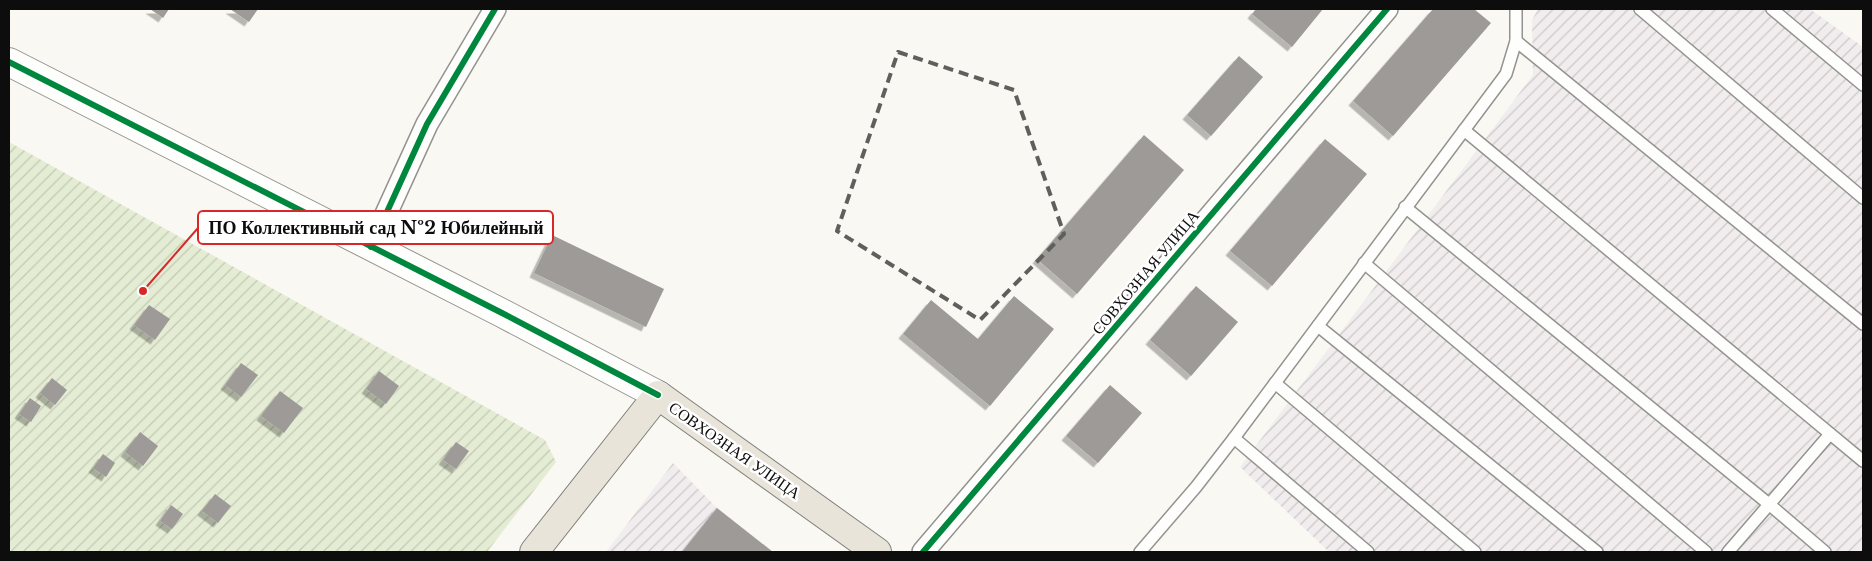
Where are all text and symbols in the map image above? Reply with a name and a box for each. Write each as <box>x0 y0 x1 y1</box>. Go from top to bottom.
street label: СОВХОЗНАЯ УЛИЦА <box>1087 205 1203 338</box>
callout: ПО Коллективный сад №2 Юбилейный <box>198 211 553 244</box>
text: ПО Коллективный сад №2 Юбилейный <box>208 217 544 239</box>
street label: СОВХОЗНАЯ УЛИЦА <box>665 397 805 503</box>

